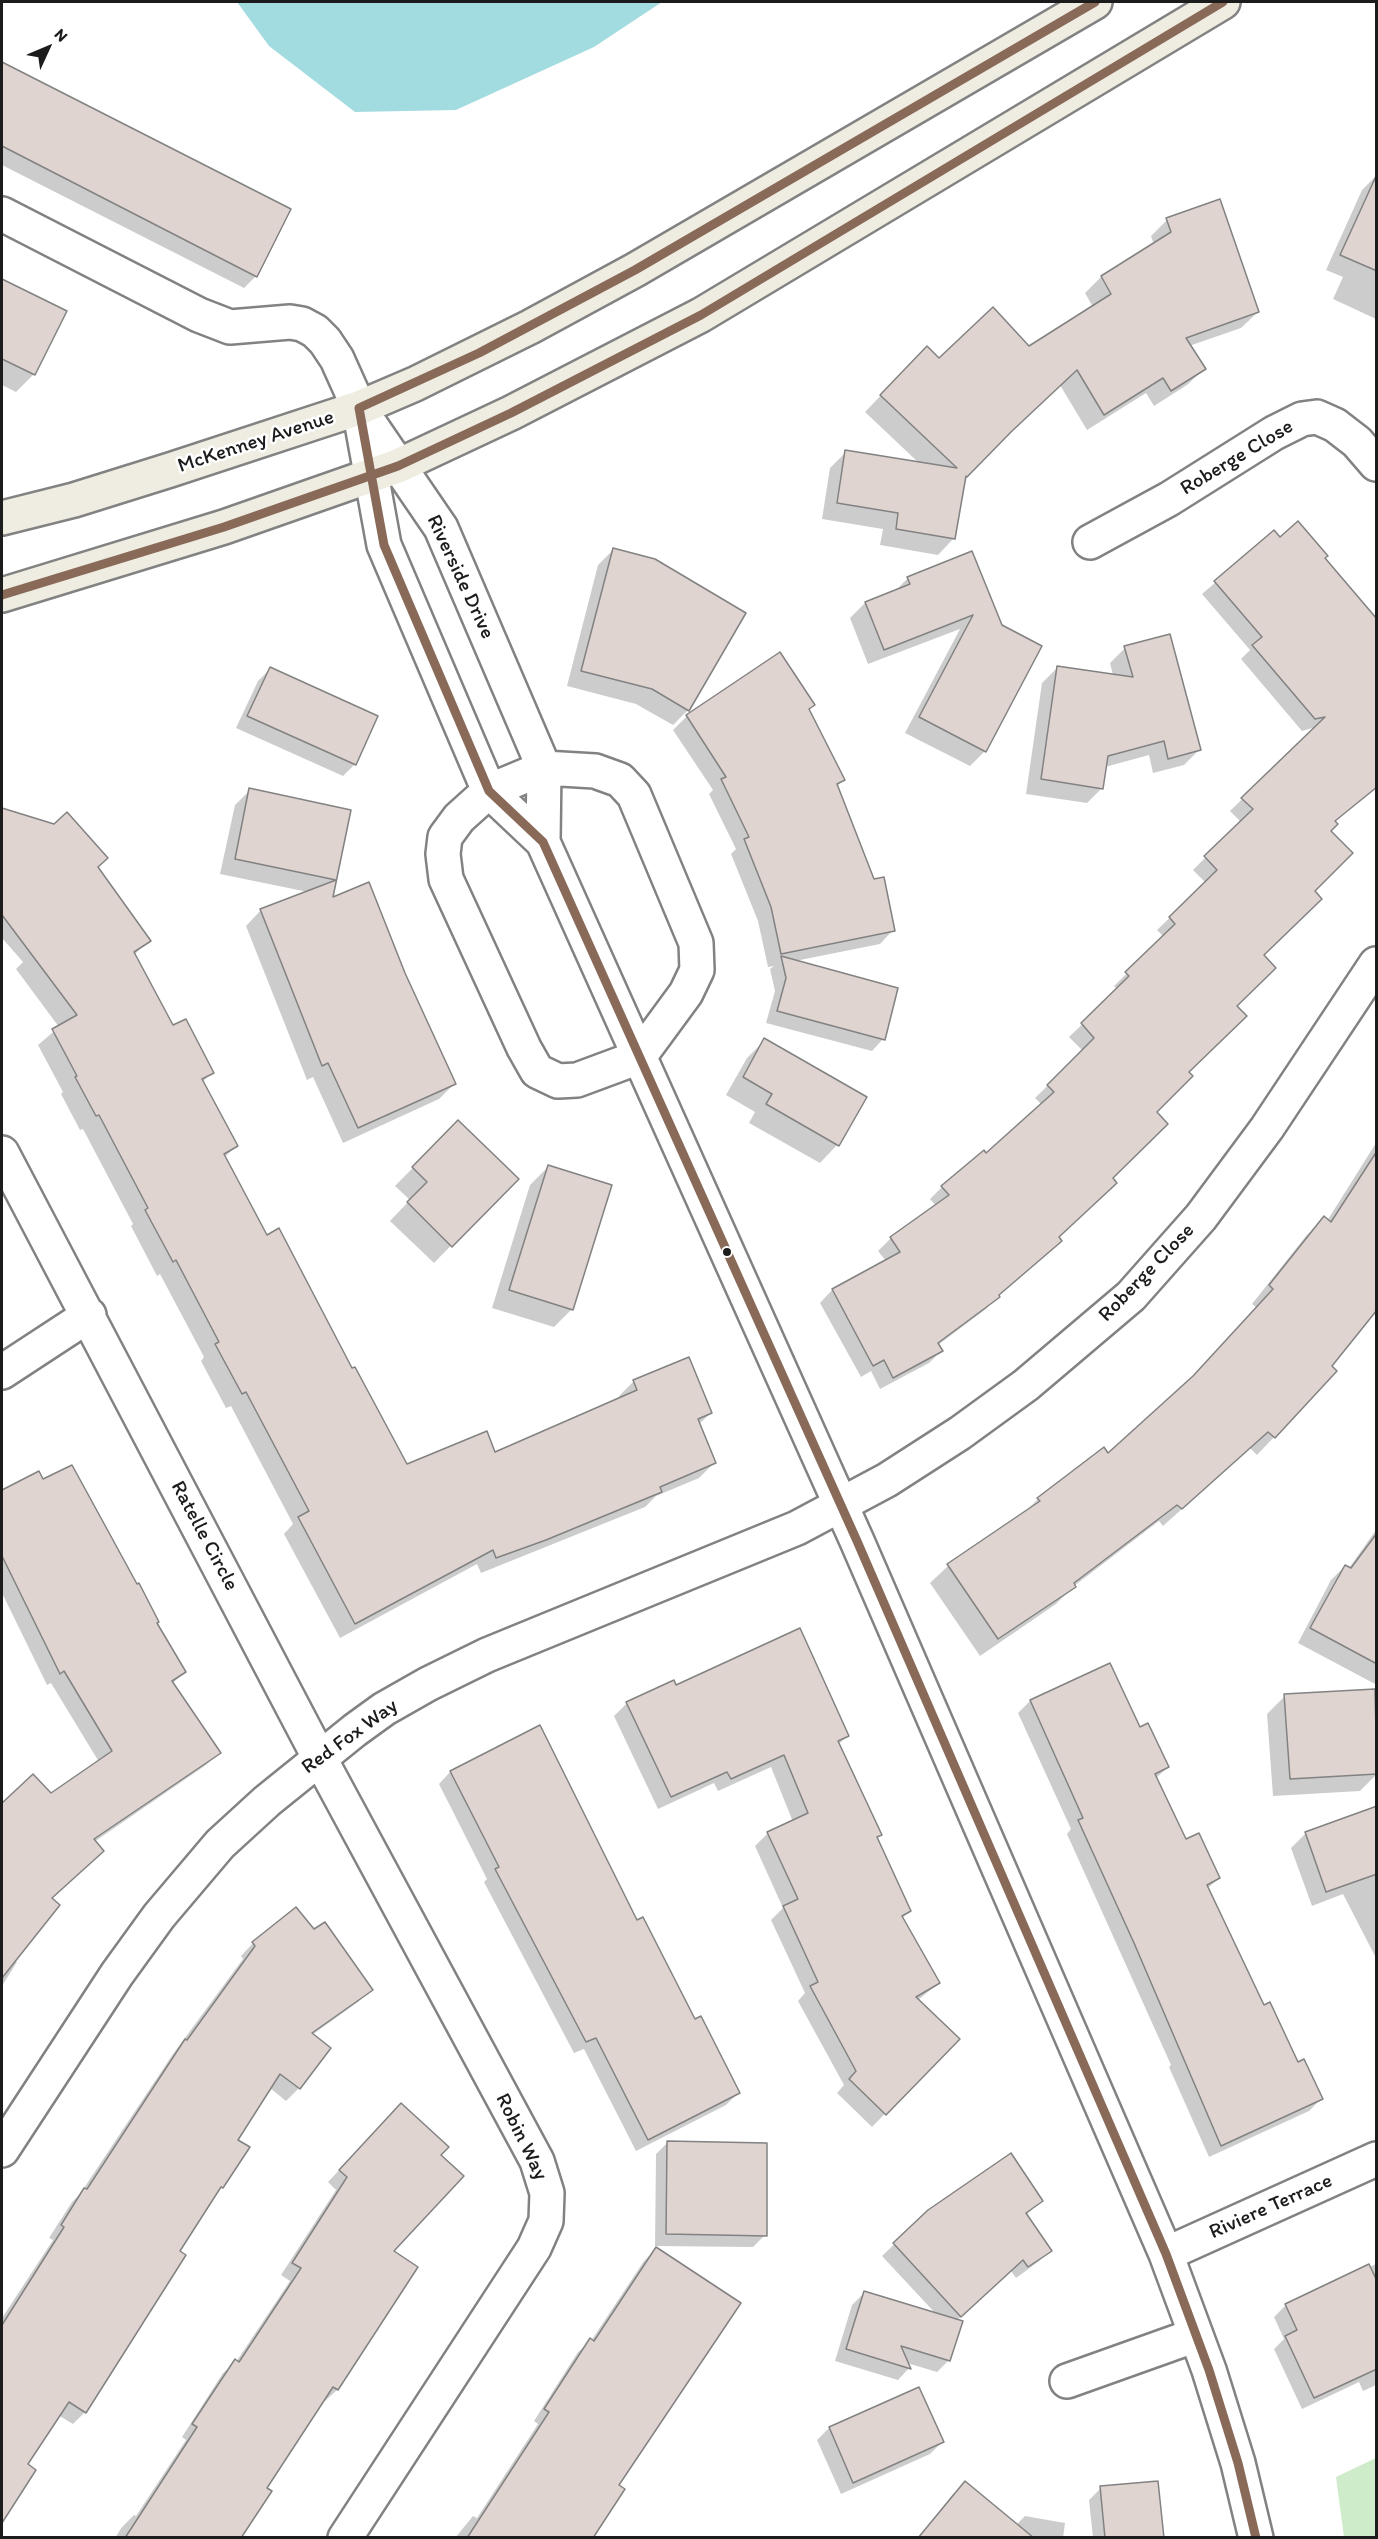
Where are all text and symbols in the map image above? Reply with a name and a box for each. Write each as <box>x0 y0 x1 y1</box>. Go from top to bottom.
north arrow <box>18 18 78 78</box>
text: N <box>51 25 72 46</box>
street label: McKenney Avenue <box>175 405 337 479</box>
street label: Roberge Close <box>1176 414 1298 502</box>
street label: Riverside Drive <box>420 511 500 643</box>
street label: Roberge Close <box>1094 1218 1200 1328</box>
unlabelled marker <box>721 1246 733 1258</box>
street label: Ratelle Circle <box>165 1477 243 1595</box>
street label: Red Fox Way <box>297 1694 403 1780</box>
street label: Robin Way <box>489 2090 553 2184</box>
street label: Riviere Terrace <box>1205 2169 1337 2245</box>

